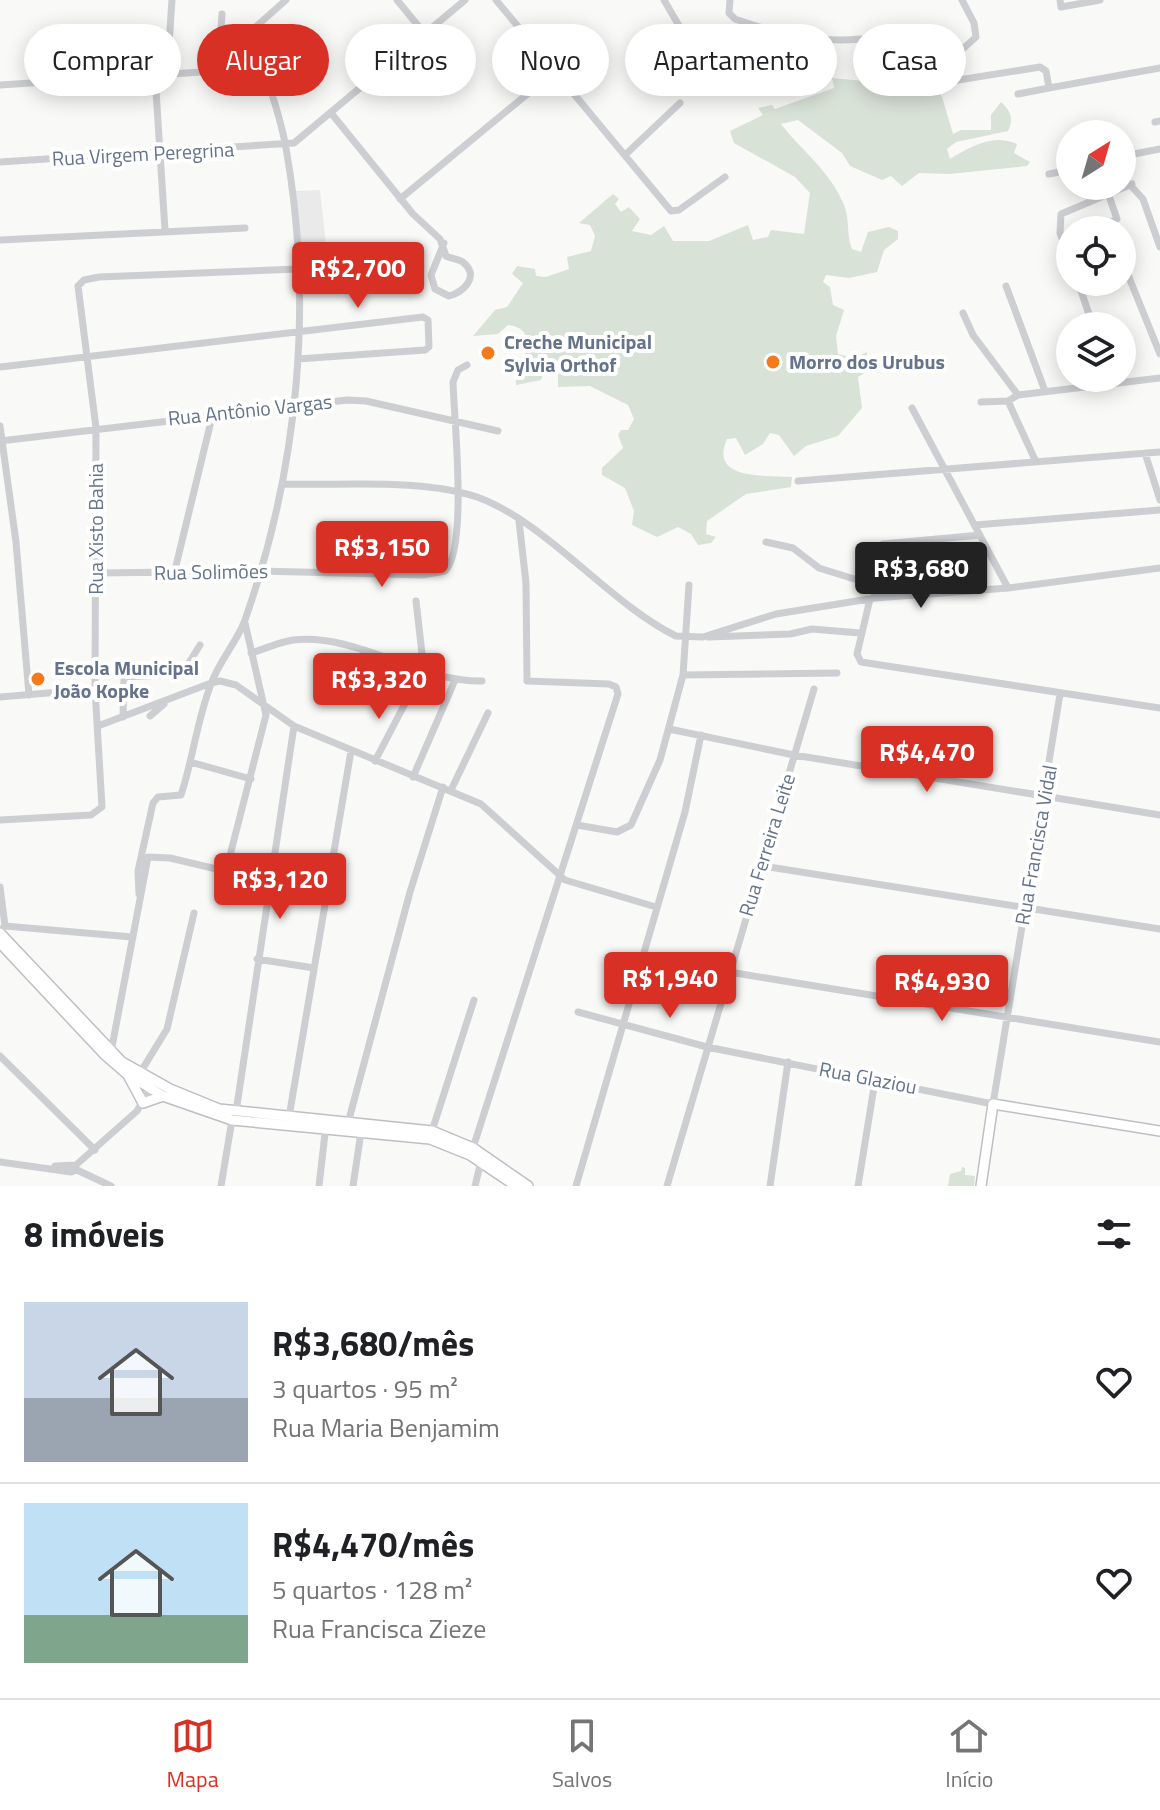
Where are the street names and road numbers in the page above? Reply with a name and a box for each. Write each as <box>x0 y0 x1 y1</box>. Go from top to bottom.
street label: Rua Virgem Peregrina <box>51 133 235 174</box>
street label: Rua Antônio Vargas <box>166 385 334 434</box>
street label: Rua Xisto Bahia <box>80 463 111 595</box>
street label: Rua Solimões <box>154 555 268 588</box>
street label: Rua Francisca Vidal <box>1006 763 1065 927</box>
street label: Rua Ferreira Leite <box>730 770 803 920</box>
street label: Rua Glaziou <box>817 1053 920 1102</box>

